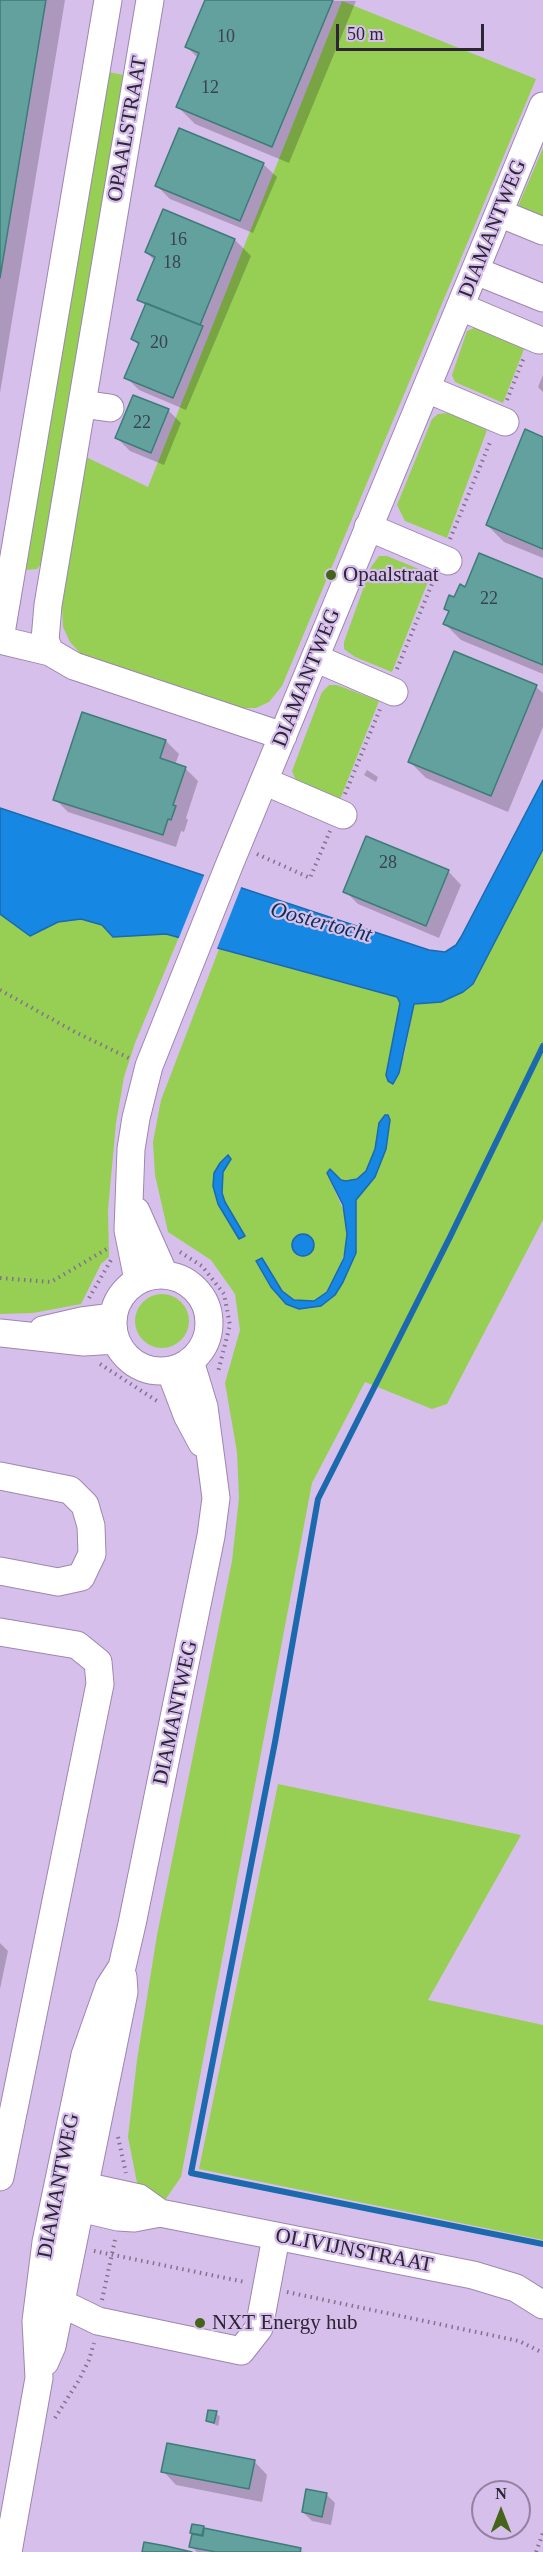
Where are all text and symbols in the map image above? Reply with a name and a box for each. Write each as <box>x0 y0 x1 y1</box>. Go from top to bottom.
scale bar <box>339 12 488 50</box>
text: 50 m <box>347 24 384 44</box>
house number: 10 <box>217 26 235 48</box>
street label: OPAALSTRAAT <box>103 54 153 204</box>
house number: 12 <box>201 77 219 99</box>
street label: DIAMANTWEG <box>454 156 532 302</box>
house number: 16 <box>169 229 187 251</box>
house number: 18 <box>163 252 181 274</box>
house number: 20 <box>150 332 168 354</box>
house number: 22 <box>133 412 151 434</box>
place label: Opaalstraat <box>343 562 439 588</box>
marker: Opaalstraat <box>324 568 338 582</box>
house number: 22 <box>480 588 498 610</box>
street label: DIAMANTWEG <box>268 605 346 751</box>
house number: 28 <box>379 852 397 874</box>
water label: Oostertocht <box>267 897 375 949</box>
street label: DIAMANTWEG <box>148 1639 204 1787</box>
street label: DIAMANTWEG <box>33 2111 85 2261</box>
street label: OLIVIJNSTRAAT <box>273 2223 435 2279</box>
place label: NXT Energy hub <box>212 2310 357 2336</box>
marker: NXT Energy hub <box>193 2316 207 2330</box>
north arrow <box>471 2480 531 2540</box>
text: N <box>495 2485 507 2502</box>

